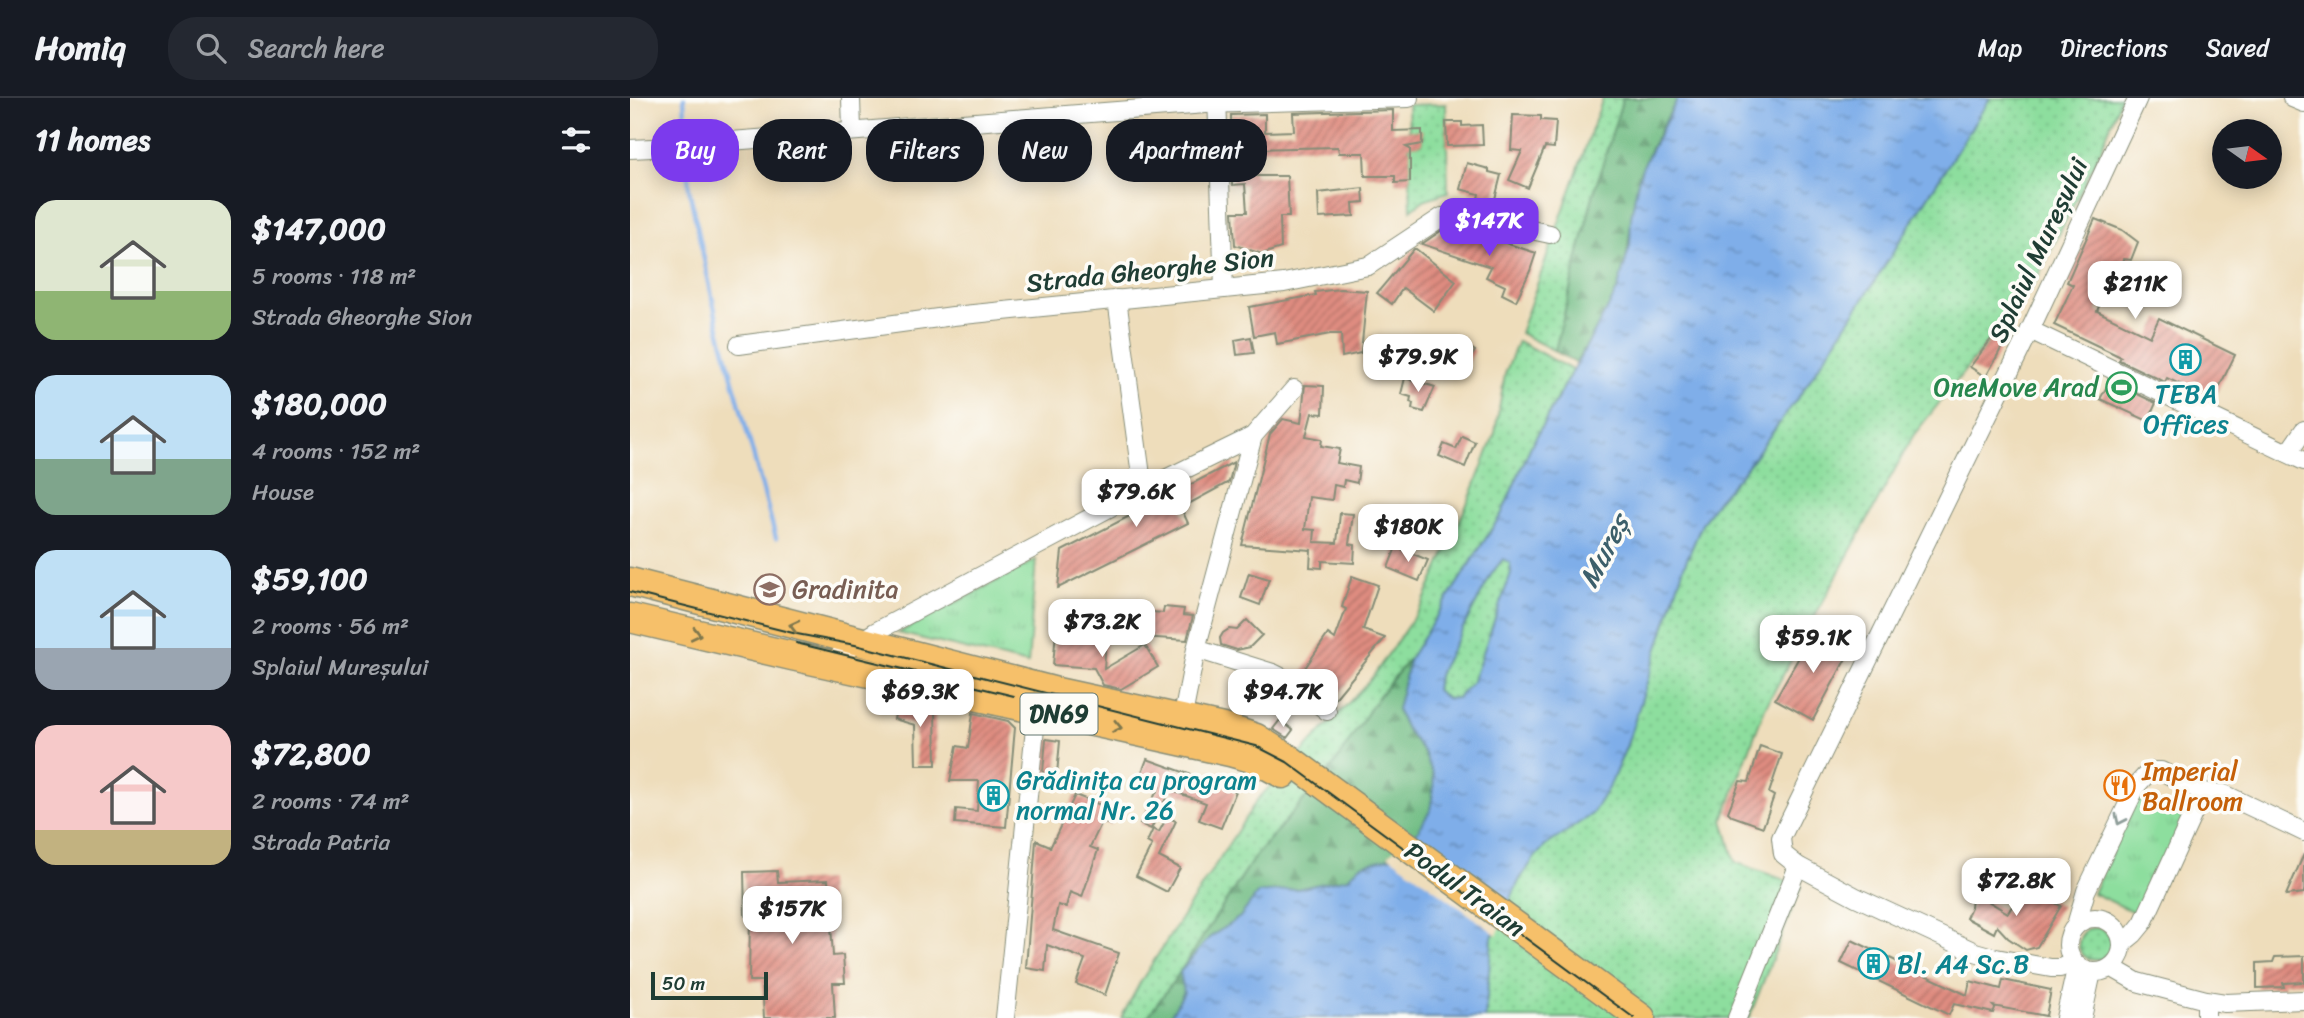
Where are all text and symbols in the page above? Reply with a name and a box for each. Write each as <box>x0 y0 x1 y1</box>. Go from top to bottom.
search box <box>168 17 658 80</box>
text: Homiq <box>35 19 126 77</box>
text: Search here <box>248 25 385 71</box>
text: Map <box>1978 27 2022 69</box>
text: Directions <box>2060 27 2168 69</box>
text: Saved <box>2206 27 2269 69</box>
icon: search <box>192 29 230 67</box>
text: 11 homes <box>35 113 150 167</box>
chip: Buy <box>651 119 739 182</box>
chip: Rent <box>753 119 852 182</box>
chip: Filters <box>866 119 984 182</box>
chip: New <box>998 119 1092 182</box>
chip: Apartment <box>1106 119 1267 182</box>
north arrow <box>2212 119 2282 189</box>
map controls <box>2212 119 2282 189</box>
icon: filters <box>557 121 595 159</box>
street label: Splaiul Mureșului <box>1975 149 2101 350</box>
pin: $147K <box>1440 198 1538 258</box>
text: $147K <box>1456 200 1522 241</box>
text: $147,000 <box>252 202 386 256</box>
icon: home <box>91 228 175 312</box>
street label: Strada Gheorghe Sion <box>1024 234 1276 306</box>
text: 5 rooms · 118 m² <box>252 256 416 297</box>
pin: $211K <box>2086 262 2184 321</box>
text: $211K <box>2104 263 2166 304</box>
text: Strada Gheorghe Sion <box>252 297 472 338</box>
pin: $79.9K <box>1361 334 1475 394</box>
text: $79.9K <box>1379 336 1457 377</box>
building icon: TEBA Offices <box>2169 342 2203 376</box>
place label: OneMove Arad <box>1933 364 2100 410</box>
sports icon: OneMove Arad <box>2104 370 2138 404</box>
place label: TEBA Offices <box>2143 371 2229 447</box>
text: $180,000 <box>252 377 387 431</box>
icon: home <box>91 403 175 487</box>
text: 4 rooms · 152 m² <box>252 431 420 472</box>
pin: $79.6K <box>1079 470 1193 529</box>
text: $79.6K <box>1098 471 1174 512</box>
text: House <box>252 472 314 513</box>
water label: Mureș <box>1565 502 1645 596</box>
pin: $180K <box>1359 504 1457 564</box>
text: $180K <box>1374 506 1442 547</box>
text: $59,100 <box>252 552 368 606</box>
place label: Gradinita <box>792 566 899 612</box>
school or university icon: Gradinita <box>752 572 786 606</box>
icon: home <box>91 578 175 662</box>
pin: $73.2K <box>1045 600 1159 659</box>
text: $73.2K <box>1064 601 1140 642</box>
text: 2 rooms · 56 m² <box>252 606 409 647</box>
pin: $59.1K <box>1756 616 1870 675</box>
text: $59.1K <box>1776 617 1850 658</box>
one-way arrow <box>788 620 800 634</box>
one-way arrow <box>690 625 702 640</box>
text: Splaiul Mureșului <box>252 647 428 688</box>
pin: $69.3K <box>863 670 977 729</box>
pin: $94.7K <box>1226 670 1340 729</box>
text: $69.3K <box>882 671 958 712</box>
text: $94.7K <box>1244 671 1322 712</box>
road number: DN69 <box>1020 694 1097 734</box>
one-way arrow <box>1111 719 1123 733</box>
text: $72,800 <box>252 727 371 781</box>
place label: Imperial Ballroom <box>2141 748 2243 824</box>
icon: home <box>91 753 175 837</box>
place label: Grădinița cu program normal Nr. 26 <box>1016 757 1257 833</box>
restaurant icon: Imperial Ballroom <box>2102 769 2136 803</box>
building icon: Grădinița cu program normal Nr. 26 <box>976 778 1010 812</box>
text: 2 rooms · 74 m² <box>252 781 409 822</box>
one-way arrow <box>2114 813 2128 825</box>
text: Strada Patria <box>252 822 390 863</box>
street label: Podul Traian <box>1394 829 1536 949</box>
pin: $72.8K <box>1959 858 2073 918</box>
text: $72.8K <box>1978 860 2054 901</box>
pin: $157K <box>743 886 841 946</box>
text: $157K <box>759 888 825 929</box>
place label: Bl. A4 Sc.B <box>1897 941 2029 987</box>
building icon: Bl. A4 Sc.B <box>1857 947 1891 981</box>
text: 50 m <box>662 967 705 1000</box>
scale bar <box>651 969 768 1001</box>

